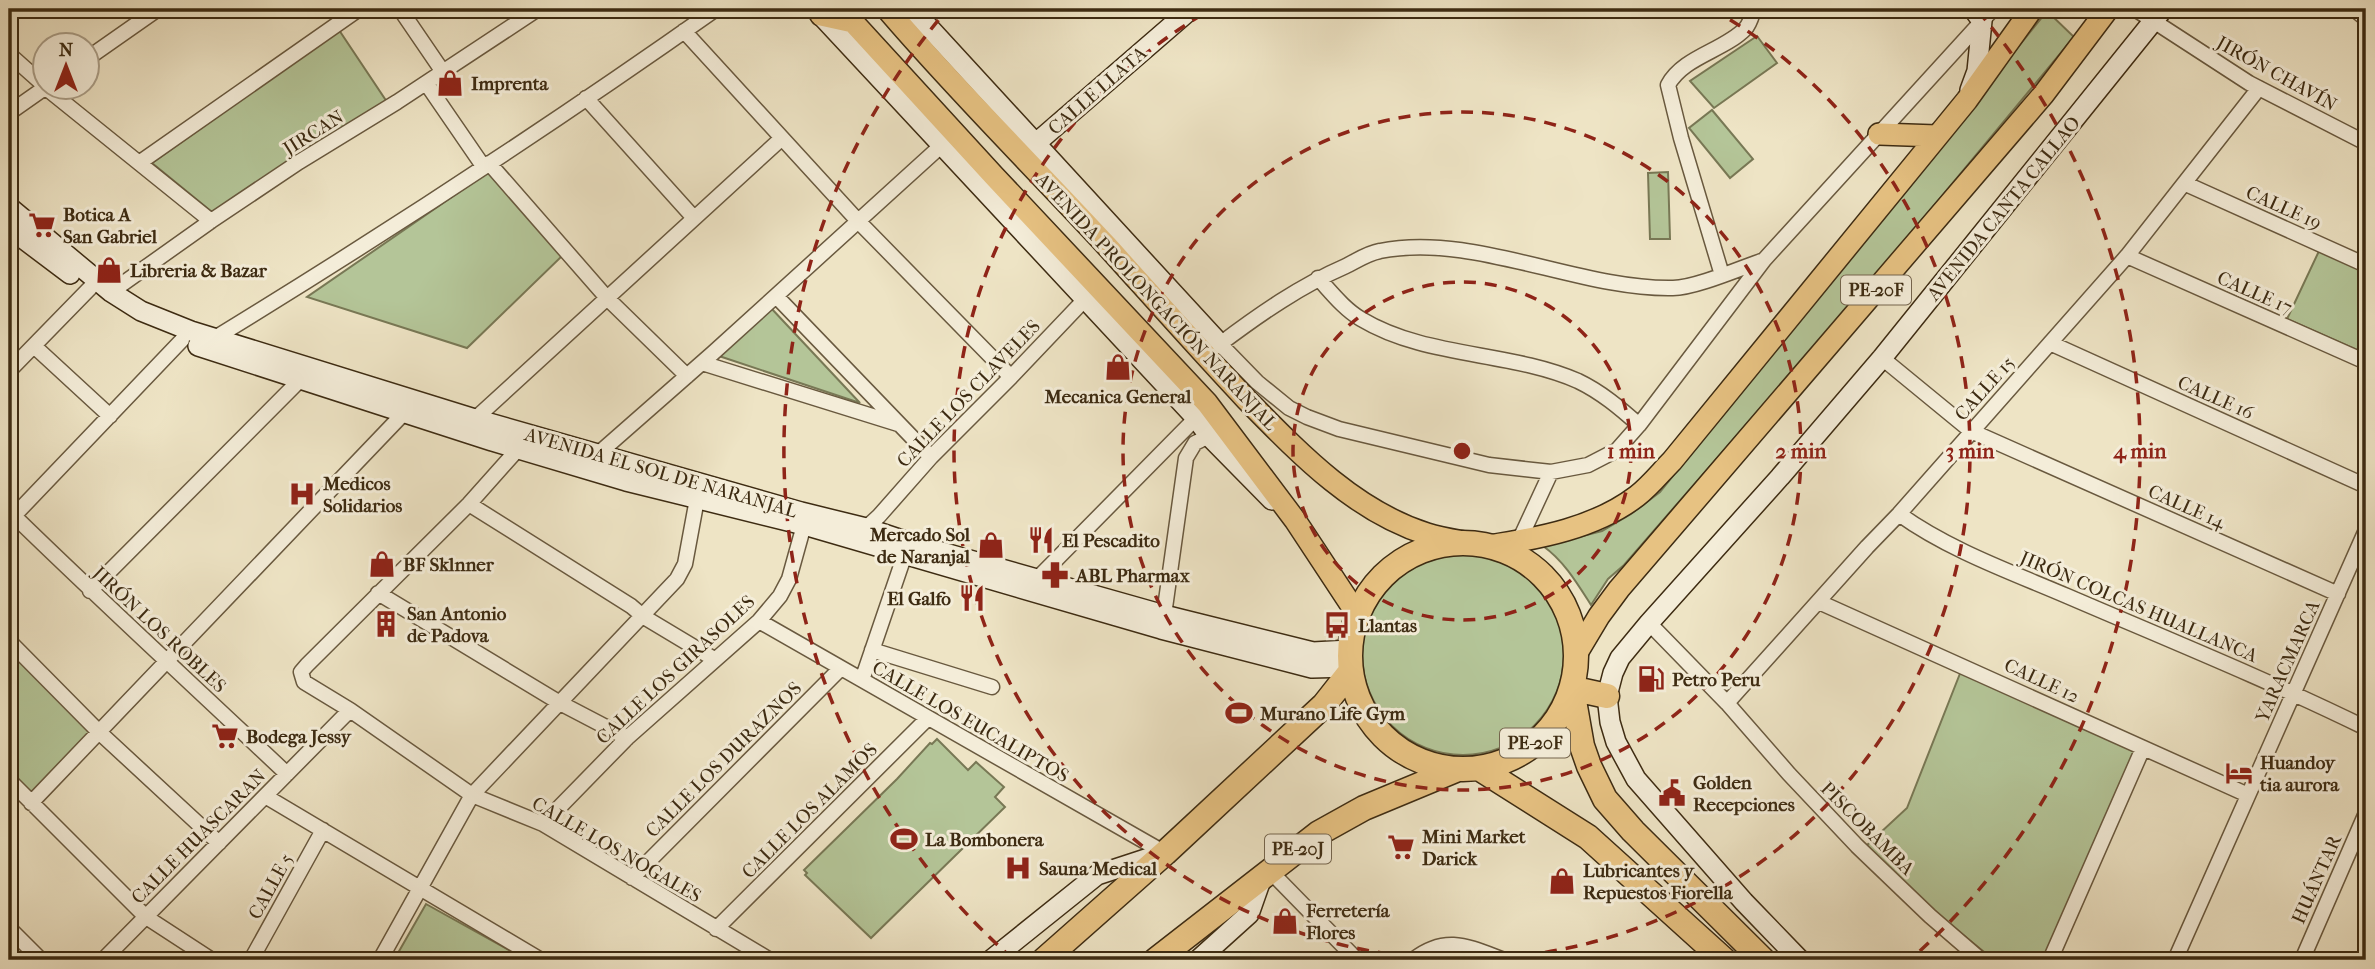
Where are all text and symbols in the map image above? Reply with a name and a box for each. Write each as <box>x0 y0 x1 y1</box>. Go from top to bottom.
street label: JIRÓN CHAVÍN <box>2211 30 2342 116</box>
north arrow <box>32 32 102 102</box>
text: N <box>59 39 74 61</box>
street label: CALLE LLATA <box>1044 42 1152 140</box>
shop icon: Imprenta <box>435 68 465 98</box>
place label: Imprenta <box>471 73 549 95</box>
street label: JIRCAN <box>277 105 348 161</box>
street label: AVENIDA CANTA CALLAO <box>1922 112 2085 306</box>
street label: AVENIDA PROLONGACIÓN NARANJAL <box>1030 167 1283 435</box>
street label: CALLE 19 <box>2242 182 2325 234</box>
place label: Botica A San Gabriel <box>63 204 158 248</box>
supermarket icon: Botica A San Gabriel <box>27 210 57 240</box>
shop icon: Libreria & Bazar <box>94 255 124 285</box>
place label: Libreria & Bazar <box>130 260 268 282</box>
street label: CALLE 17 <box>2214 267 2295 319</box>
road number: PE-20F <box>1841 276 1911 304</box>
street label: CALLE LOS CLAVELES <box>893 315 1045 472</box>
shop icon: Mecanica General <box>1103 352 1133 382</box>
street label: CALLE 15 <box>1950 352 2019 425</box>
street label: CALLE 16 <box>2174 371 2258 425</box>
place label: Mecanica General <box>1044 386 1192 408</box>
street label: AVENIDA EL SOL DE NARANJAL <box>521 423 800 523</box>
centre of rings <box>1450 439 1474 463</box>
text: 1 min <box>1607 439 1656 463</box>
text: 2 min <box>1775 439 1827 463</box>
text: 3 min <box>1946 439 1995 463</box>
text: 4 min <box>2113 439 2167 464</box>
place label: Medicos Solidarios <box>322 473 402 517</box>
hospital icon: Medicos Solidarios <box>287 479 317 509</box>
street label: CALLE 14 <box>2145 480 2229 534</box>
place label: Mercado Sol de Naranjal <box>869 524 971 568</box>
restaurant icon: El Pescadito <box>1026 525 1056 555</box>
shop icon: Mercado Sol de Naranjal <box>976 530 1006 560</box>
place label: El Pescadito <box>1062 530 1160 552</box>
street label: JIRÓN COLCAS HUALLANCA <box>2015 545 2262 667</box>
shop icon: BF Sklnner <box>367 549 397 579</box>
place label: BF Sklnner <box>403 554 495 576</box>
street label: JIRÓN LOS ROBLES <box>87 560 231 697</box>
pharmacy icon: ABL Pharmax <box>1040 560 1070 590</box>
place label: ABL Pharmax <box>1075 565 1191 587</box>
restaurant icon: El Galfo <box>957 583 987 613</box>
place label: El Galfo <box>887 588 951 610</box>
street label: CALLE LOS GIRASOLES <box>592 590 760 749</box>
street label: YARACMARCA <box>2251 596 2325 727</box>
place label: San Antonio de Padova <box>407 603 507 647</box>
building icon: San Antonio de Padova <box>371 609 401 639</box>
bus stop icon: Llantas <box>1322 610 1352 640</box>
place label: Llantas <box>1358 615 1417 637</box>
street label: CALLE 12 <box>2001 654 2083 708</box>
street label: CALLE LOS EUCALIPTOS <box>868 656 1073 787</box>
fuel station icon: Petro Peru <box>1636 664 1666 694</box>
place label: Petro Peru <box>1672 669 1760 691</box>
street label: CALLE LOS DURAZNOS <box>641 677 806 842</box>
sports icon: Murano Life Gym <box>1224 698 1254 728</box>
place label: Murano Life Gym <box>1259 703 1405 725</box>
supermarket icon: Bodega Jessy <box>210 721 240 751</box>
place label: Bodega Jessy <box>246 726 352 748</box>
road number: PE-20F <box>1500 728 1570 758</box>
street label: CALLE LOS ALAMOS <box>737 738 882 883</box>
place label: Huandoy tia aurora <box>2259 752 2340 796</box>
hotel icon: Huandoy tia aurora <box>2224 758 2254 788</box>
street label: CALLE HUASCARAN <box>127 764 271 909</box>
place label: Golden Recepciones <box>1693 772 1795 816</box>
street label: PISCOBAMBA <box>1816 777 1919 880</box>
public building icon: Golden Recepciones <box>1657 778 1687 808</box>
street label: CALLE LOS NOGALES <box>528 792 705 907</box>
sports icon: La Bombonera <box>889 824 919 854</box>
place label: Mini Market Darick <box>1421 826 1526 870</box>
place label: La Bombonera <box>925 829 1045 851</box>
street label: HUÁNTAR <box>2288 830 2347 927</box>
supermarket icon: Mini Market Darick <box>1386 832 1416 862</box>
road number: PE-20J <box>1265 834 1331 864</box>
street label: CALLE 5 <box>244 850 298 923</box>
hospital icon: Sauna Medical <box>1003 853 1033 883</box>
place label: Sauna Medical <box>1039 858 1158 880</box>
place label: Lubricantes y Repuestos Fiorella <box>1583 860 1734 904</box>
shop icon: Lubricantes y Repuestos Fiorella <box>1547 866 1577 896</box>
place label: Ferretería Flores <box>1305 900 1391 944</box>
shop icon: Ferretería Flores <box>1270 906 1300 936</box>

